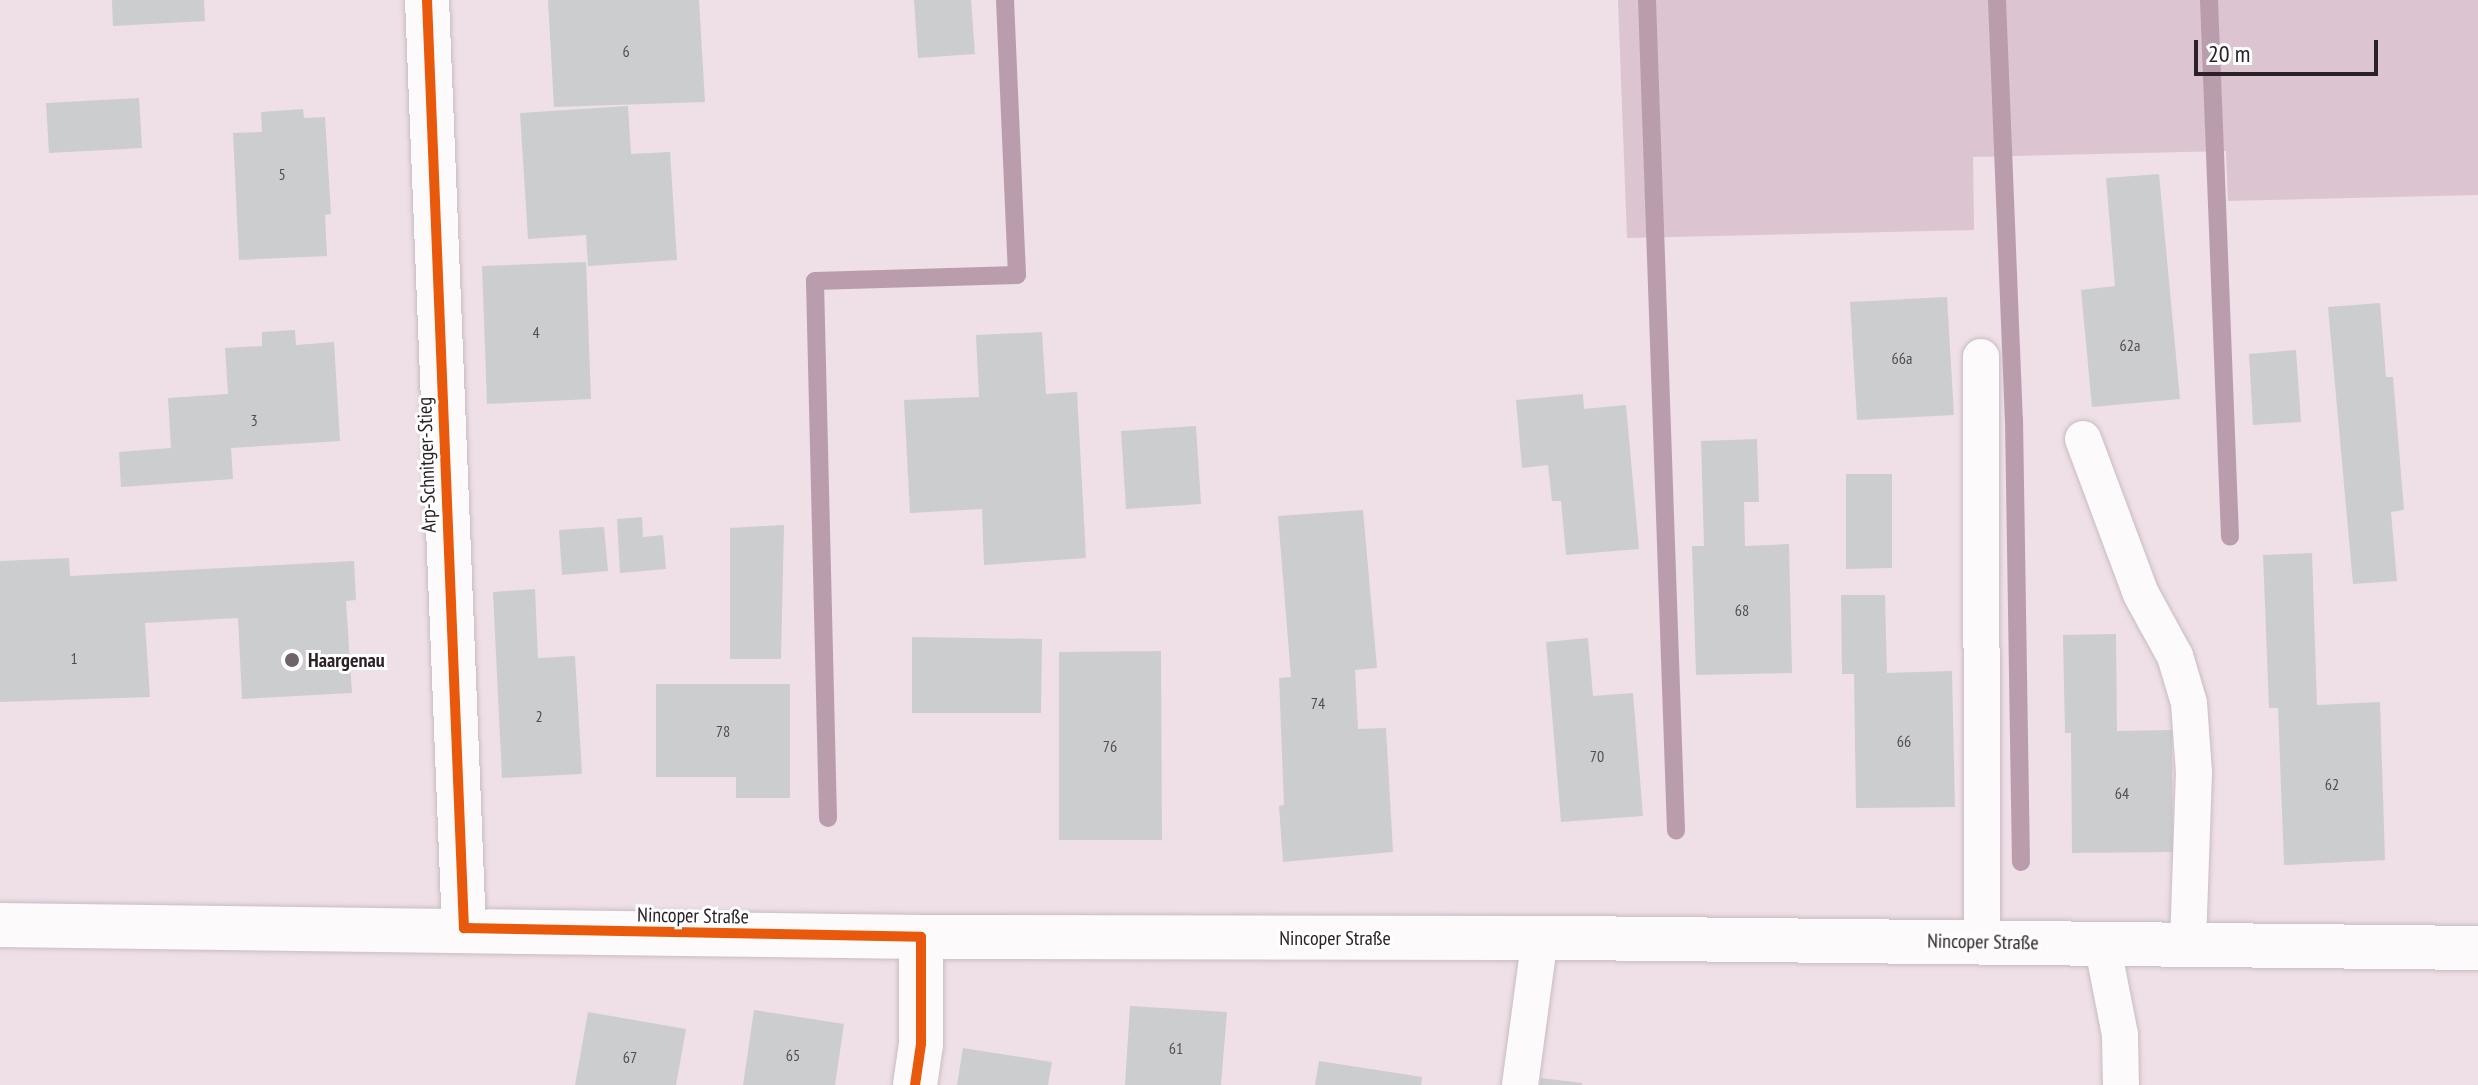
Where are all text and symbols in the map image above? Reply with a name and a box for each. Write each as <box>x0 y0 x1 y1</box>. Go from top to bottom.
scale bar <box>2198 24 2382 74</box>
text: 20 m <box>2208 38 2250 69</box>
house number: 6 <box>622 41 630 61</box>
house number: 5 <box>278 164 286 184</box>
house number: 4 <box>532 322 540 342</box>
house number: 62a <box>2120 335 2140 355</box>
house number: 66a <box>1892 348 1912 368</box>
street label: Arp-Schnitger-Stieg <box>413 397 441 533</box>
house number: 3 <box>250 410 258 430</box>
house number: 68 <box>1735 600 1749 620</box>
house number: 1 <box>70 648 78 668</box>
place label: Haargenau <box>308 648 385 672</box>
marker: Haargenau <box>283 651 301 669</box>
house number: 74 <box>1311 693 1325 713</box>
house number: 2 <box>535 706 543 726</box>
house number: 78 <box>716 721 730 741</box>
house number: 66 <box>1897 731 1911 751</box>
house number: 76 <box>1103 736 1117 756</box>
house number: 70 <box>1590 746 1604 766</box>
house number: 62 <box>2325 774 2339 794</box>
house number: 64 <box>2115 783 2129 803</box>
street label: Nincoper Straße <box>637 903 749 929</box>
street label: Nincoper Straße <box>1279 926 1391 950</box>
street label: Nincoper Straße <box>1927 929 2039 955</box>
house number: 61 <box>1169 1038 1183 1058</box>
house number: 65 <box>786 1045 800 1065</box>
house number: 67 <box>623 1047 637 1067</box>

